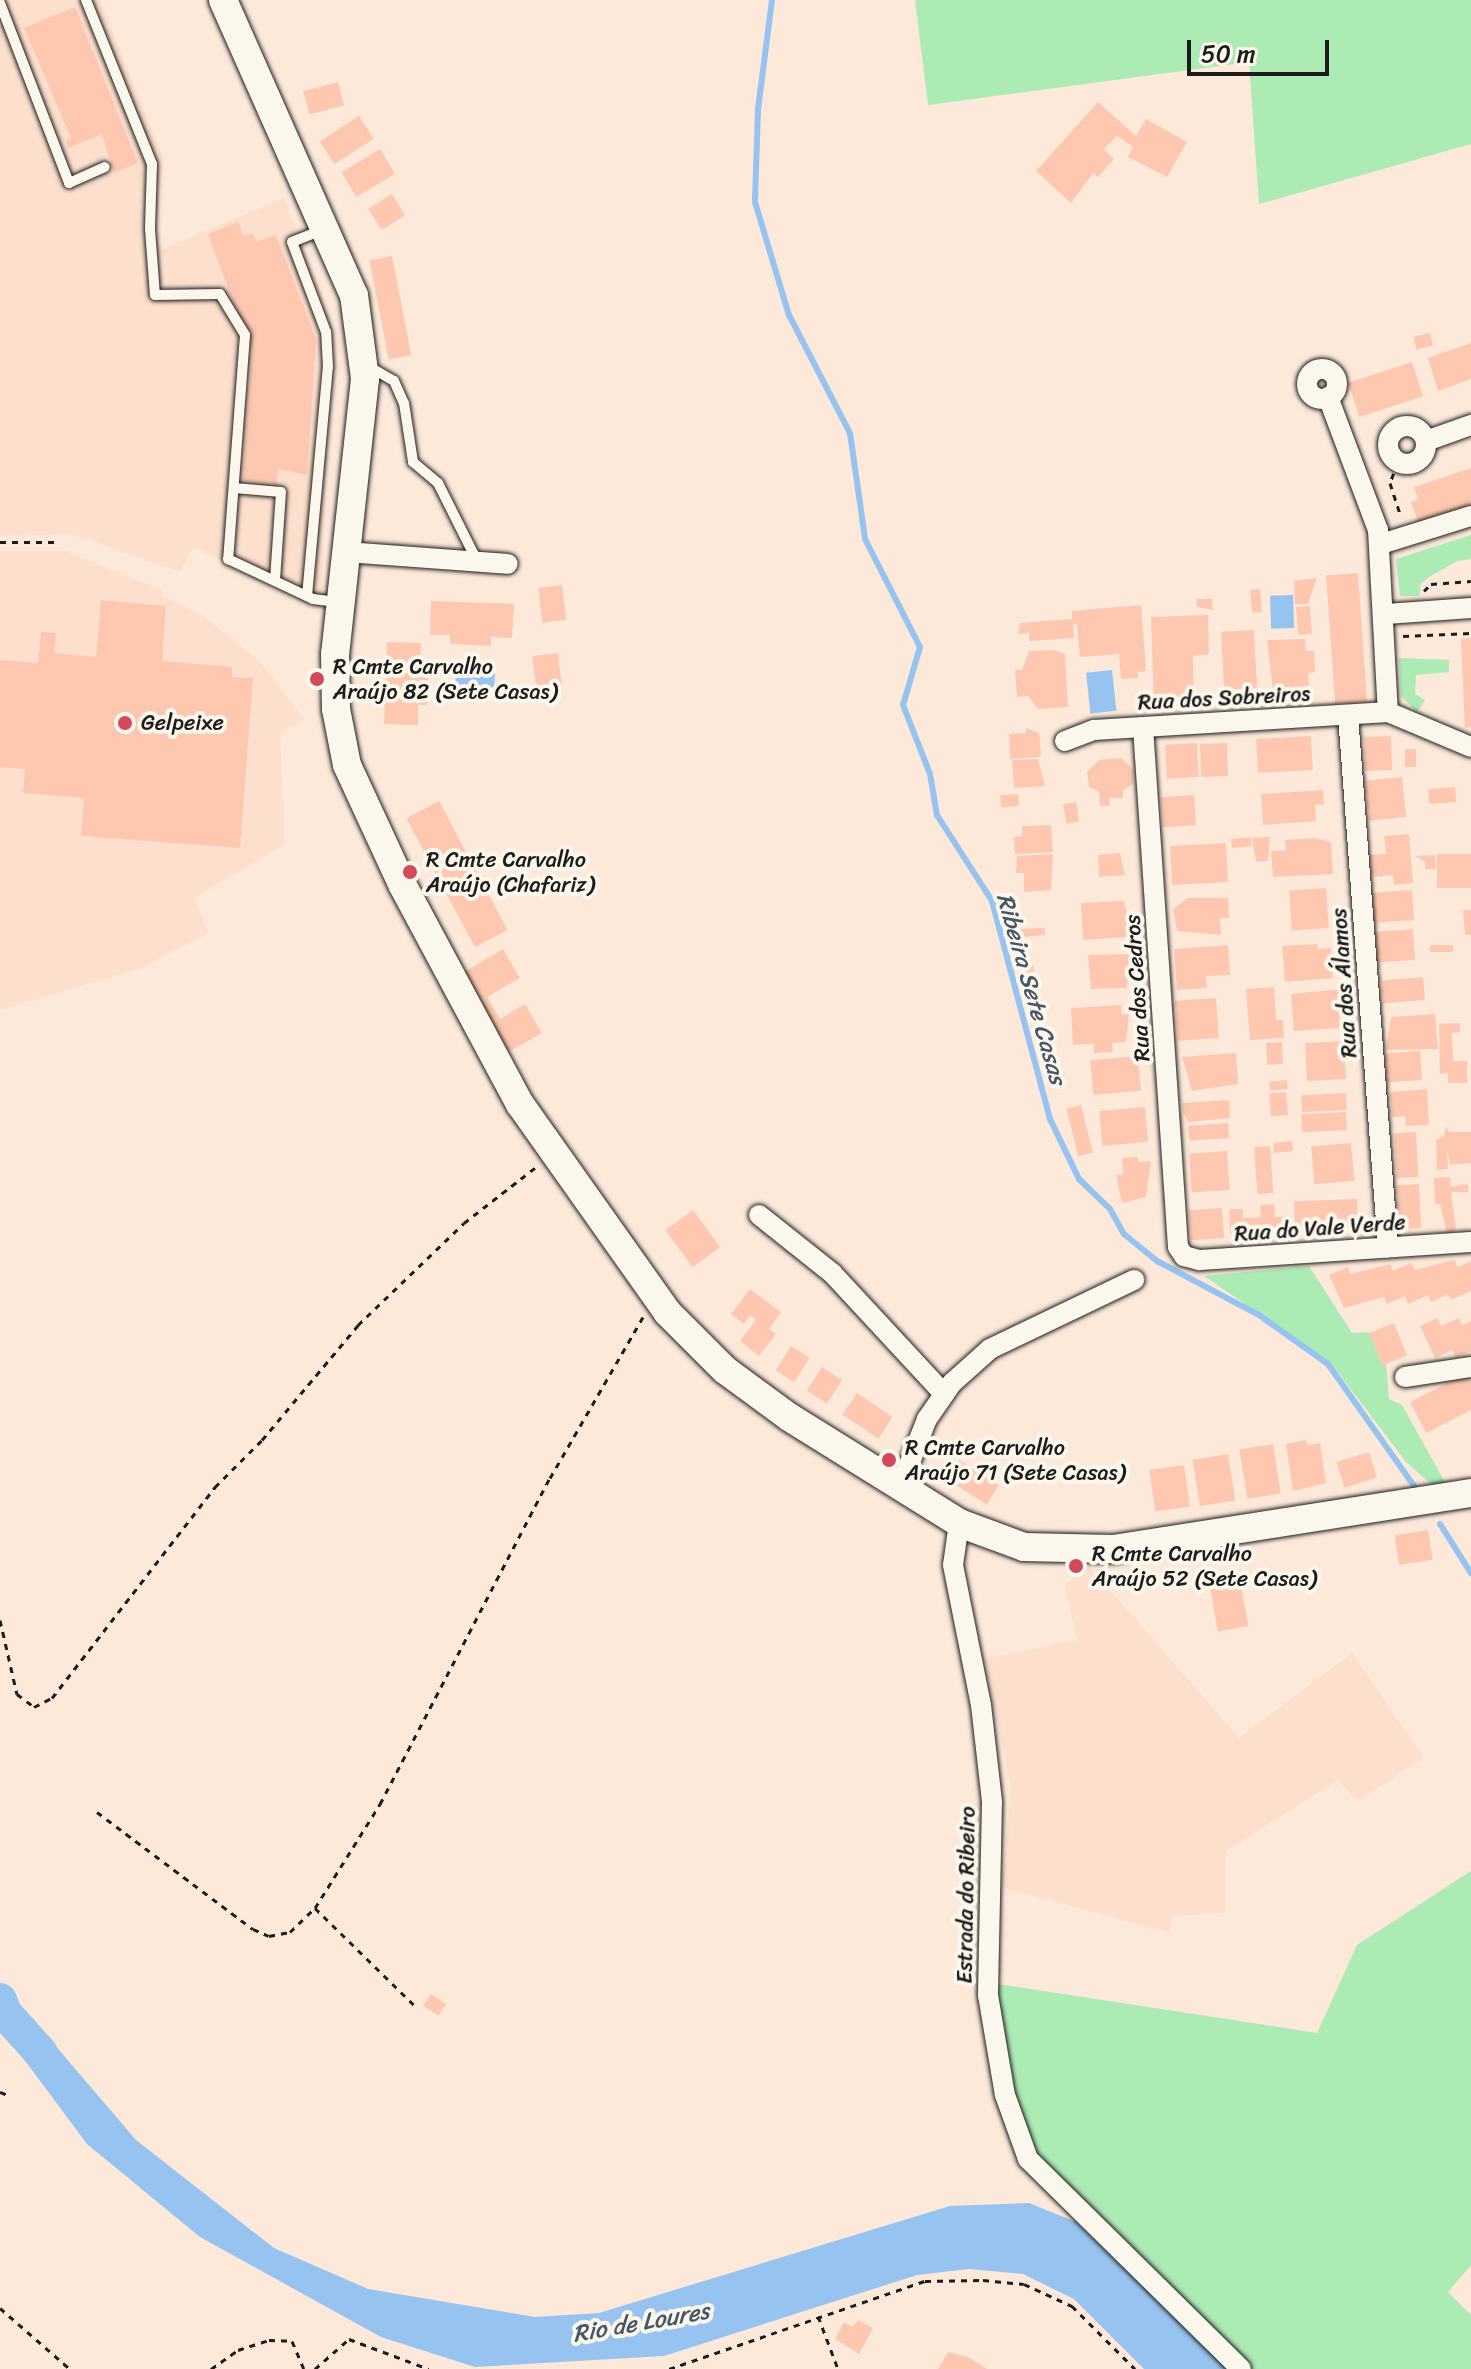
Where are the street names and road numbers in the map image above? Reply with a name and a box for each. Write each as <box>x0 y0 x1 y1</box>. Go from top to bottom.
street label: Rua dos Sobreiros <box>1136 680 1312 716</box>
street label: Rua dos Álamos <box>1326 908 1362 1058</box>
street label: Rua dos Cedros <box>1119 914 1155 1062</box>
street label: Rua do Vale Verde <box>1234 1209 1406 1247</box>
street label: Estrada do Ribeiro <box>951 1806 981 1984</box>

